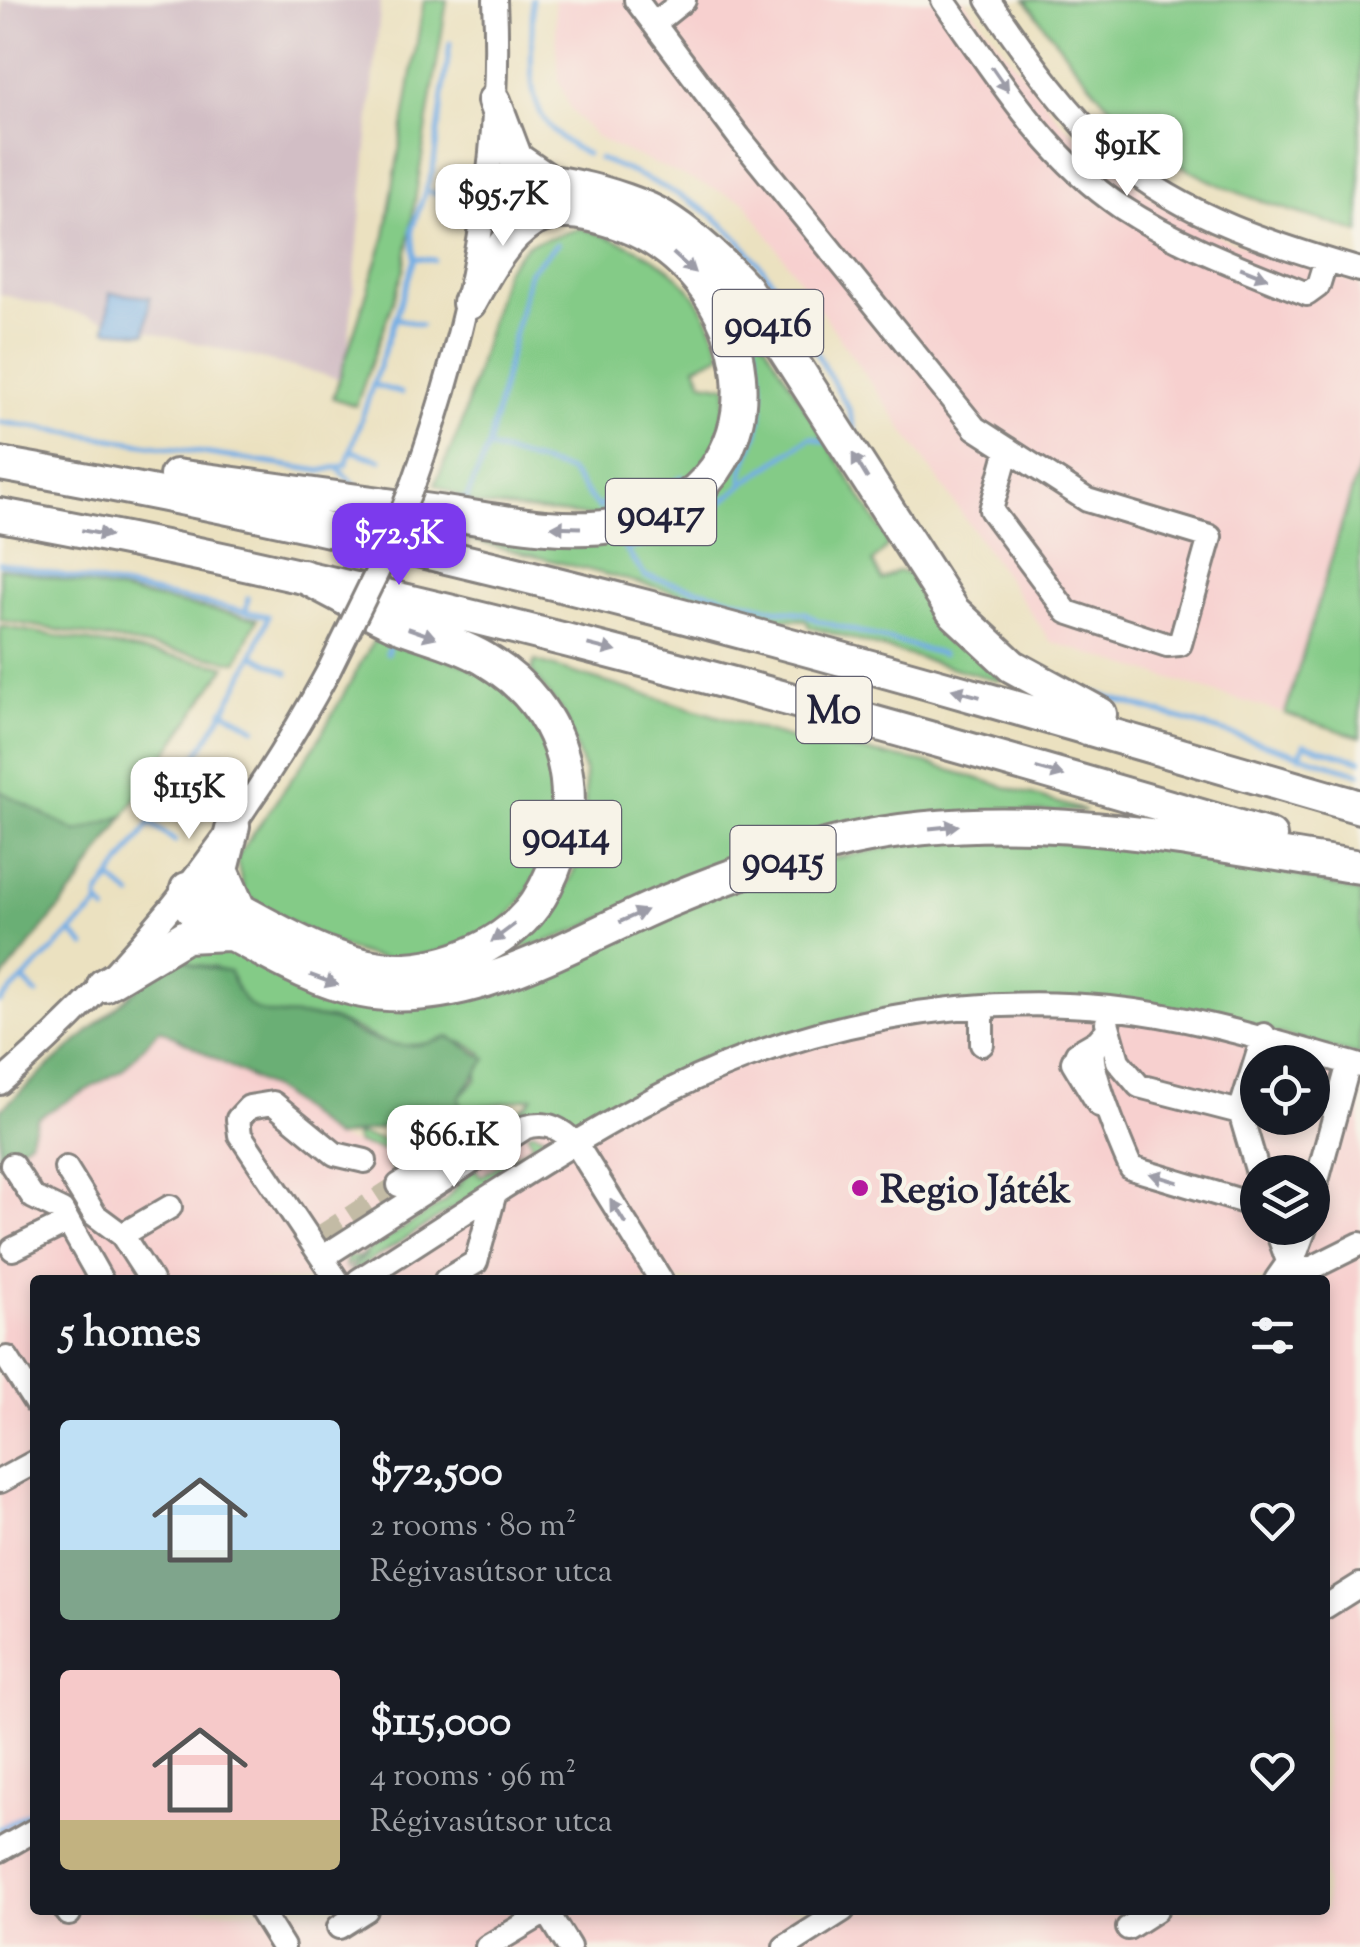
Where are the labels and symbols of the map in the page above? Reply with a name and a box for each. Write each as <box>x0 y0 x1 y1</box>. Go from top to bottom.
one-way arrow <box>990 66 1009 93</box>
pin: $91K <box>1068 114 1186 199</box>
pin: $95.7K <box>422 164 584 249</box>
one-way arrow <box>671 252 696 274</box>
one-way arrow <box>1239 265 1269 281</box>
road number: 90416 <box>713 290 823 356</box>
one-way arrow <box>852 452 869 480</box>
road number: 90417 <box>606 479 716 545</box>
pin: $72.5K <box>318 503 480 588</box>
one-way arrow <box>549 518 581 534</box>
one-way arrow <box>81 526 112 541</box>
one-way arrow <box>408 626 438 641</box>
one-way arrow <box>587 641 618 656</box>
road number: M0 <box>796 677 872 743</box>
one-way arrow <box>950 684 981 700</box>
pin: $115K <box>119 757 259 842</box>
one-way arrow <box>1035 765 1066 780</box>
road number: 90414 <box>511 801 621 867</box>
one-way arrow <box>928 819 960 835</box>
road number: 90415 <box>730 826 836 892</box>
one-way arrow <box>618 908 648 924</box>
one-way arrow <box>491 923 517 944</box>
one-way arrow <box>310 972 340 988</box>
pin: $66.1K <box>373 1105 535 1190</box>
place label: Regio Játék <box>880 1164 1071 1221</box>
one-way arrow <box>1148 1170 1179 1185</box>
marker: Regio Játék <box>849 1177 871 1199</box>
one-way arrow <box>610 1198 628 1226</box>

